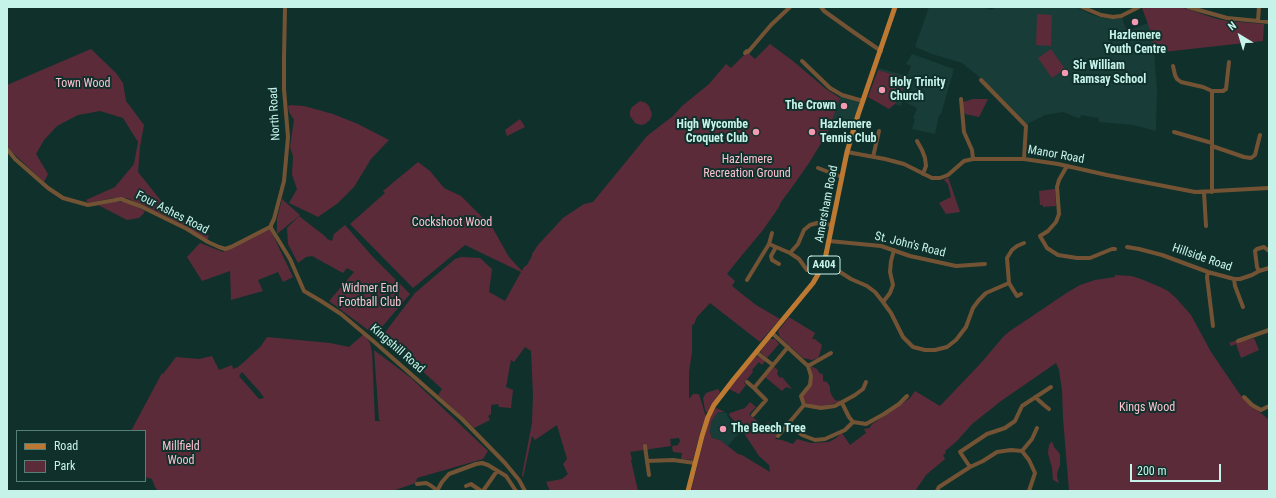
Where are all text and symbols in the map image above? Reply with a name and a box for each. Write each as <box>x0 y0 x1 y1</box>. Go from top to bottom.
north arrow <box>1220 16 1260 56</box>
marker: Hazlemere Youth Centre <box>1130 17 1140 27</box>
text: N <box>1226 19 1239 33</box>
place label: Hazlemere Youth Centre <box>1104 29 1166 57</box>
place label: Sir William Ramsay School <box>1073 59 1146 87</box>
marker: Sir William Ramsay School <box>1060 68 1070 78</box>
place label: Holy Trinity Church <box>890 76 946 104</box>
park label: Town Wood <box>55 77 111 91</box>
marker: Holy Trinity Church <box>877 85 887 95</box>
street label: North Road <box>266 87 284 141</box>
place label: The Crown <box>785 99 836 113</box>
marker: The Crown <box>839 101 849 111</box>
place label: High Wycombe Croquet Club <box>677 118 748 146</box>
place label: Hazlemere Tennis Club <box>820 118 876 146</box>
marker: High Wycombe Croquet Club <box>751 127 761 137</box>
marker: Hazlemere Tennis Club <box>807 127 817 137</box>
street label: Manor Road <box>1027 143 1085 167</box>
park label: Hazlemere Recreation Ground <box>703 153 791 181</box>
street label: Amersham Road <box>812 164 842 244</box>
street label: Four Ashes Road <box>133 188 211 238</box>
park label: Cockshoot Wood <box>412 216 492 230</box>
street label: St. John's Road <box>873 229 947 261</box>
street label: Hillside Road <box>1170 241 1234 275</box>
road number: A404 <box>808 256 840 274</box>
park label: Widmer End Football Club <box>339 282 401 310</box>
street label: Kingshill Road <box>367 321 427 377</box>
park label: Kings Wood <box>1119 401 1175 415</box>
place label: The Beech Tree <box>731 422 806 436</box>
marker: The Beech Tree <box>718 424 728 434</box>
legend <box>16 430 146 482</box>
text: Road <box>54 439 78 453</box>
park label: Millfield Wood <box>162 440 200 468</box>
scale bar <box>1132 456 1223 482</box>
text: Park <box>54 459 75 473</box>
text: 200 m <box>1137 464 1167 478</box>

